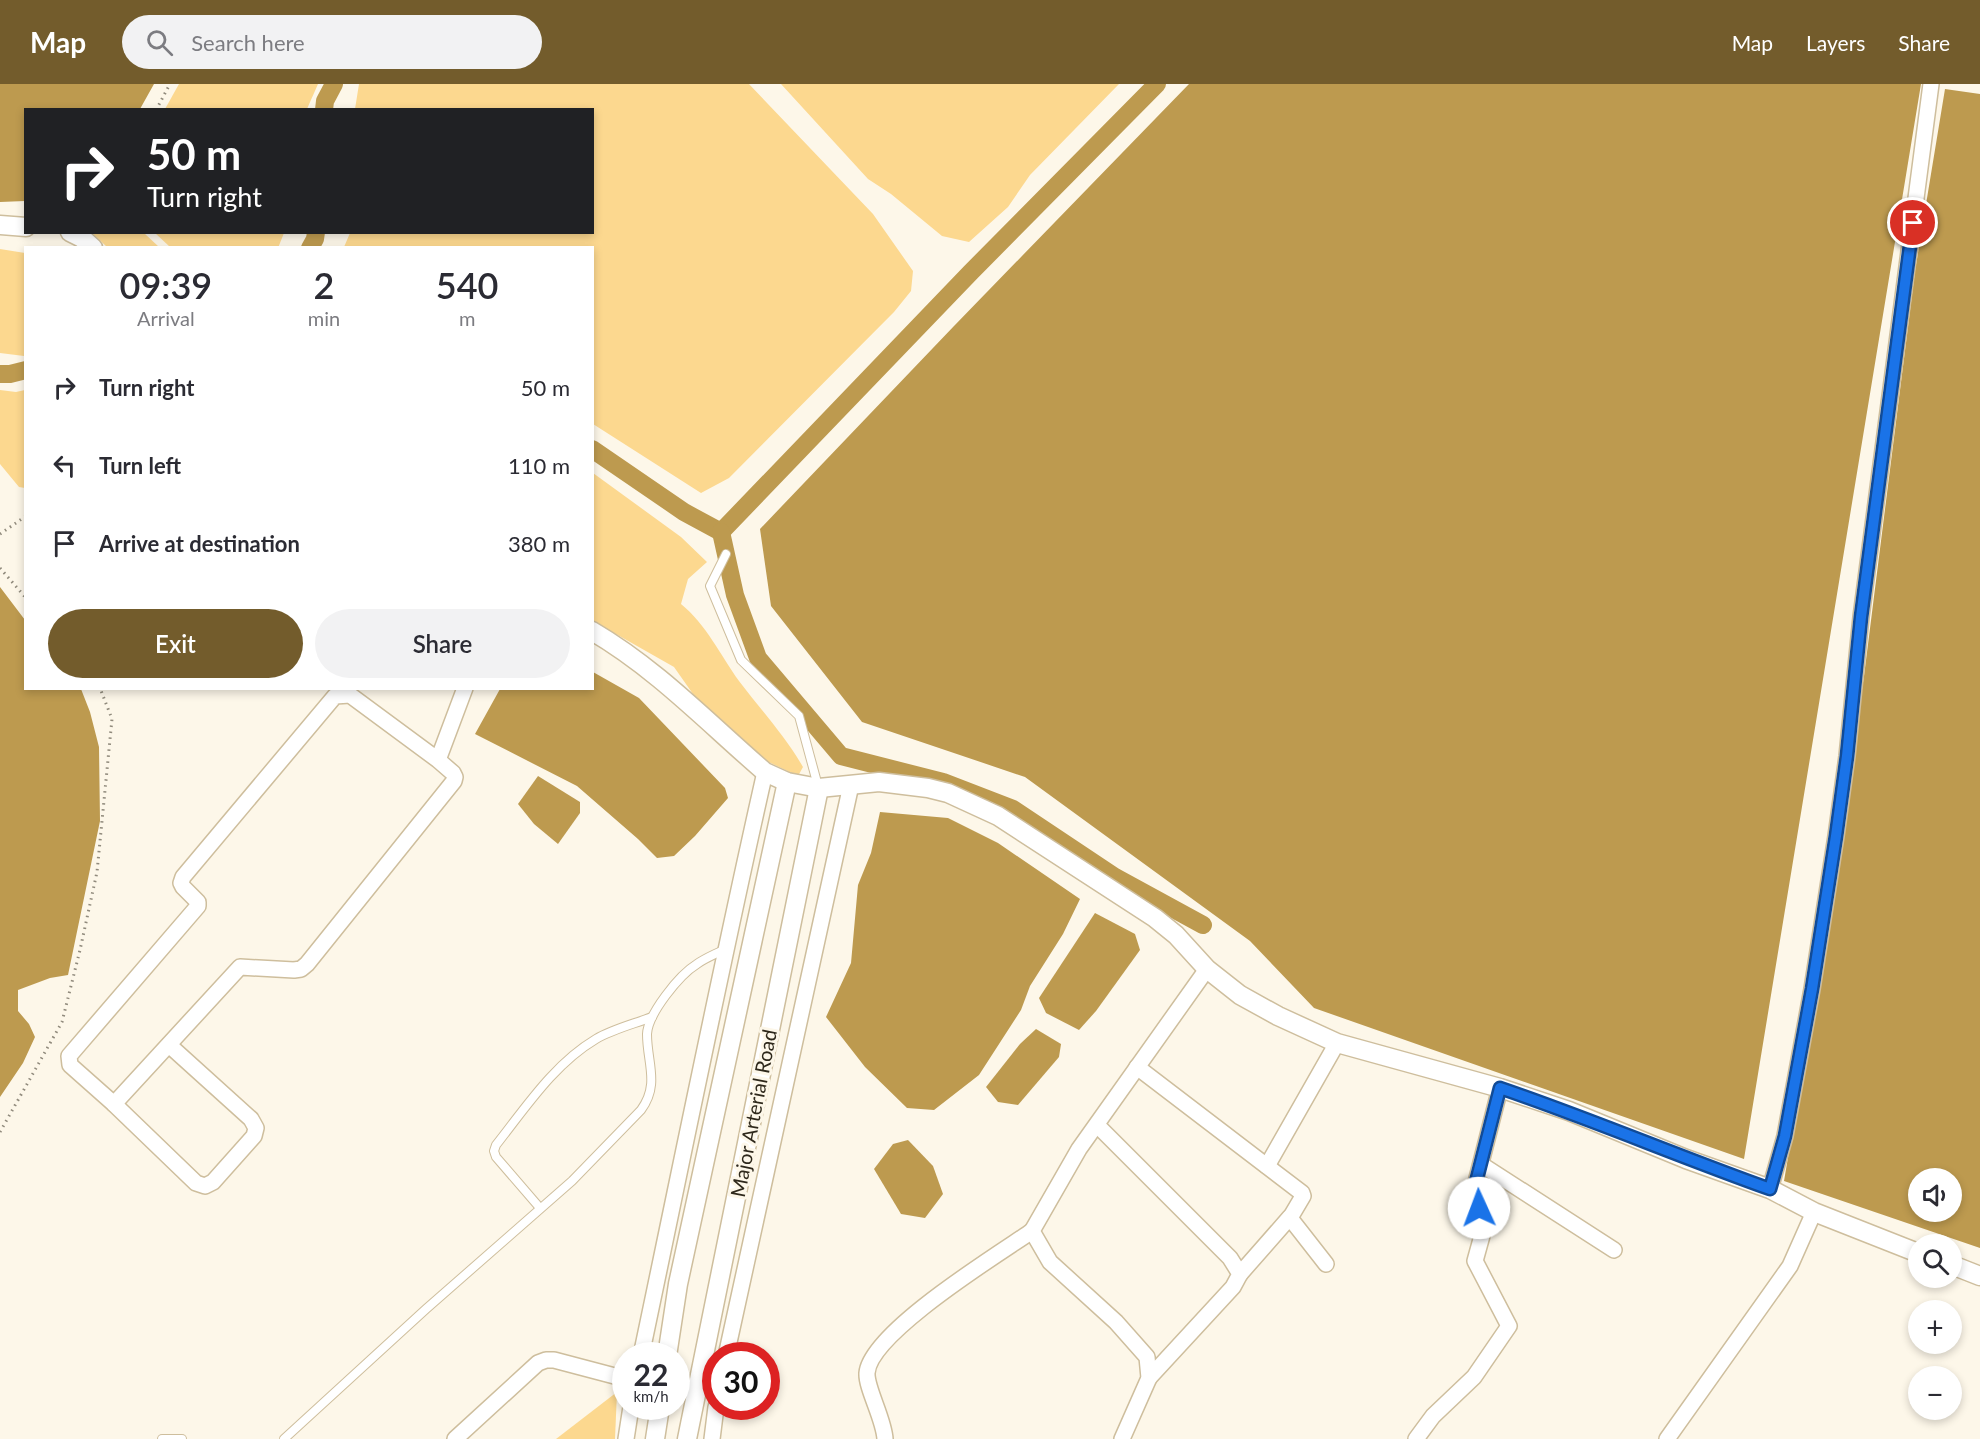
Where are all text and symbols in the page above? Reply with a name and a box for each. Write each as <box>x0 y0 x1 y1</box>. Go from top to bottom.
search box <box>122 15 542 69</box>
text: Map <box>30 25 86 59</box>
icon: search <box>143 26 176 59</box>
text: Search here <box>191 29 305 56</box>
text: Map <box>1732 30 1773 55</box>
text: Layers <box>1806 30 1865 55</box>
text: Share <box>1898 30 1950 55</box>
text: 50 m <box>147 129 241 179</box>
icon: right <box>48 132 126 210</box>
text: Turn right <box>147 180 262 213</box>
pin <box>1887 197 1938 248</box>
icon: arrive <box>1896 206 1929 239</box>
text: 09:39 <box>120 263 212 307</box>
text: 2 <box>314 263 334 307</box>
text: 540 <box>436 263 498 307</box>
text: Arrival <box>137 306 195 330</box>
text: min <box>308 306 340 330</box>
text: m <box>459 306 475 330</box>
icon: right <box>48 371 81 404</box>
text: Turn right <box>99 374 194 401</box>
text: 50 m <box>521 374 570 401</box>
icon: left <box>48 449 81 482</box>
text: Turn left <box>99 452 181 479</box>
text: 110 m <box>508 452 570 479</box>
icon: arrive <box>48 527 81 560</box>
text: Arrive at destination <box>99 530 300 557</box>
text: 380 m <box>508 530 570 557</box>
button: Exit <box>48 609 303 678</box>
button: Share <box>315 609 570 678</box>
street label: Major Arterial Road <box>725 1027 781 1199</box>
map controls <box>1908 1168 1962 1420</box>
button: sound <box>1908 1168 1962 1222</box>
position arrow <box>1447 1176 1511 1240</box>
button: search <box>1908 1234 1962 1288</box>
button: + <box>1908 1300 1962 1354</box>
speed limit sign: 30 <box>702 1342 780 1420</box>
text: 22 <box>634 1356 668 1392</box>
button: − <box>1908 1366 1962 1420</box>
text: km/h <box>633 1387 669 1405</box>

